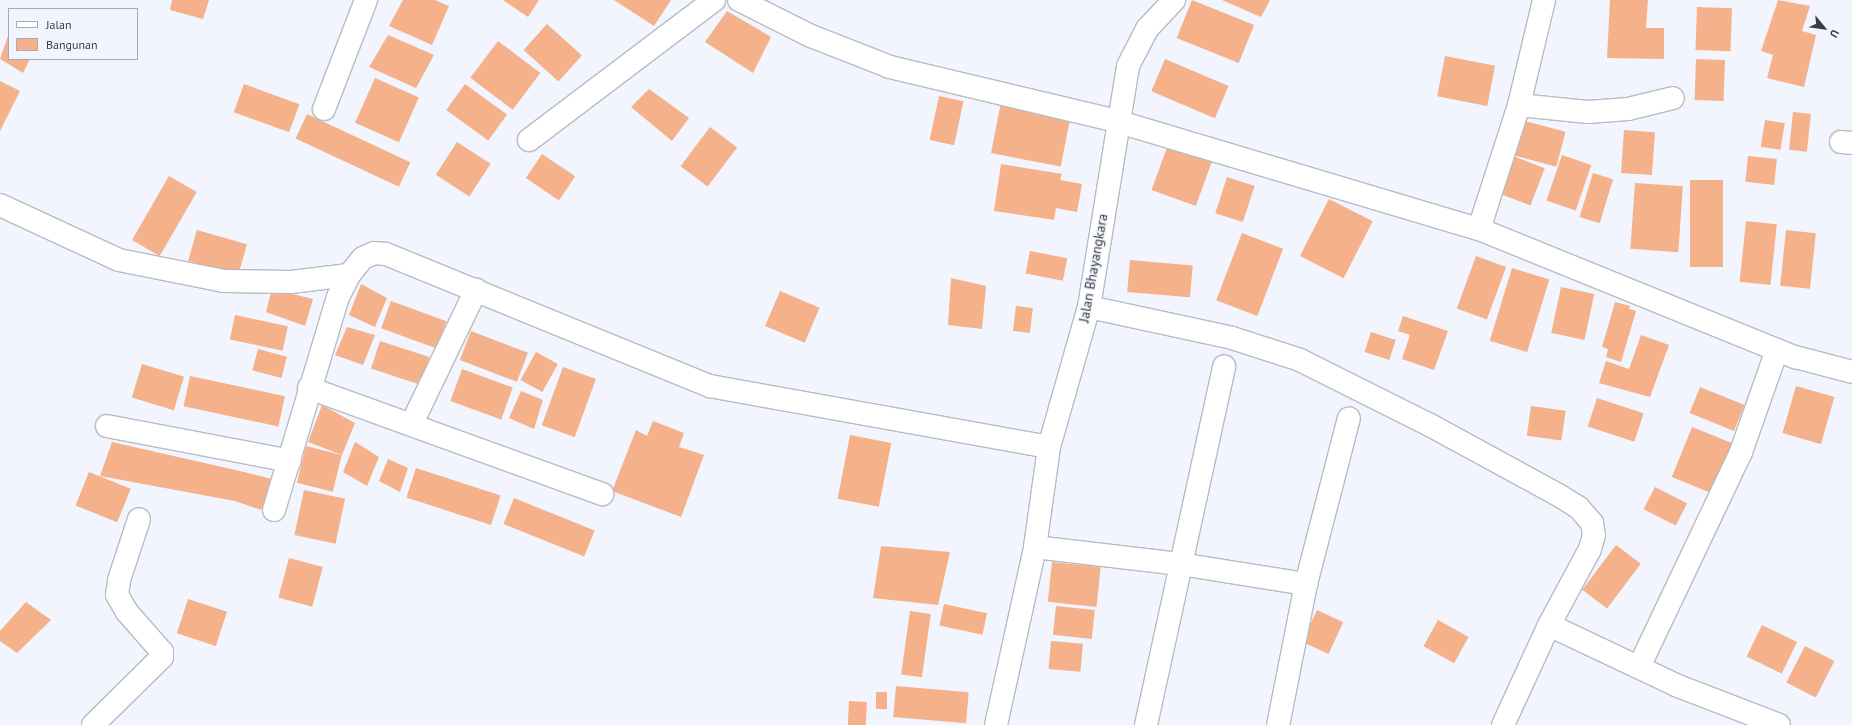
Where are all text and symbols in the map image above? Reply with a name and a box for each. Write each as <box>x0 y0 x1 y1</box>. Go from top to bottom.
legend <box>8 8 138 60</box>
north arrow <box>1804 8 1844 48</box>
text: Jalan <box>46 17 71 32</box>
text: U <box>1827 27 1842 40</box>
text: Bangunan <box>46 37 98 52</box>
street label: Jalan Bhayangkara <box>1075 212 1111 324</box>

